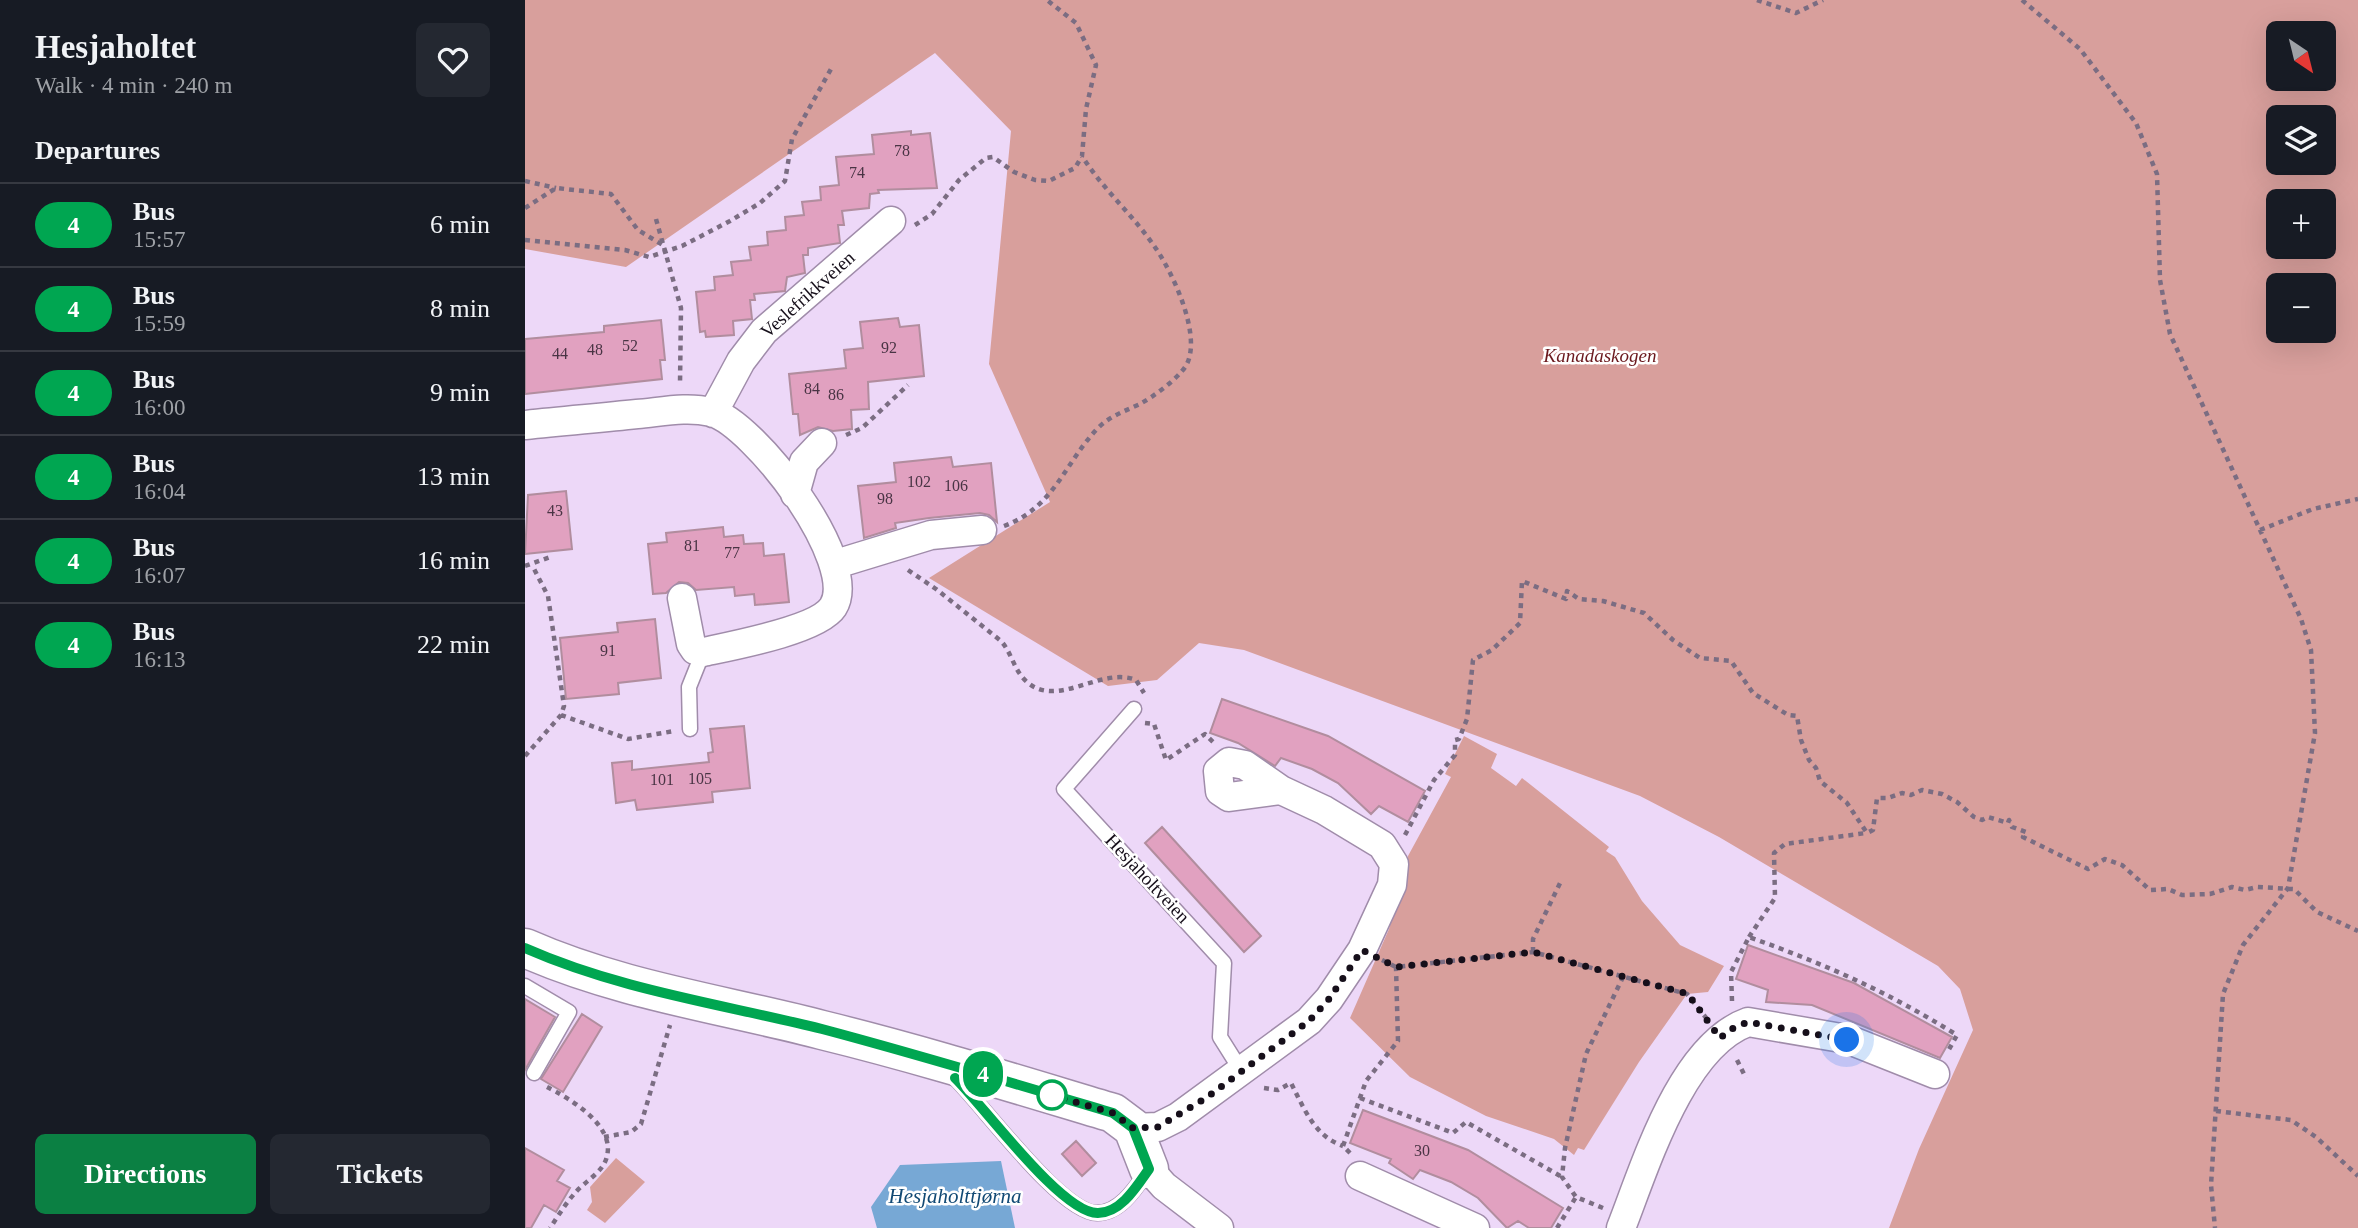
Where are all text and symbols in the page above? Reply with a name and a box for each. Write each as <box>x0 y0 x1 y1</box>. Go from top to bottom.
north arrow <box>2266 21 2336 91</box>
map controls <box>2266 21 2336 343</box>
button: heart <box>416 23 490 97</box>
text: Hesjaholtet <box>35 29 196 65</box>
text: Walk · 4 min · 240 m <box>35 73 232 98</box>
button: layers <box>2266 105 2336 175</box>
text: Departures <box>35 136 160 165</box>
house number: 78 <box>894 142 910 159</box>
house number: 74 <box>849 164 865 181</box>
button: + <box>2266 189 2336 259</box>
text: Bus <box>133 197 175 226</box>
text: 6 min <box>430 210 490 239</box>
text: 4 <box>68 212 80 238</box>
text: 15:57 <box>133 227 185 252</box>
street label: Veslefrikkveien <box>756 246 859 342</box>
button: − <box>2266 273 2336 343</box>
text: Bus <box>133 281 175 310</box>
text: 8 min <box>430 294 490 323</box>
text: 4 <box>68 296 80 322</box>
text: 15:59 <box>133 311 185 336</box>
house number: 52 <box>622 337 638 354</box>
house number: 92 <box>881 339 897 356</box>
house number: 48 <box>587 341 603 358</box>
house number: 44 <box>552 345 568 362</box>
park label: Kanadaskogen <box>1543 345 1656 366</box>
text: Bus <box>133 365 175 394</box>
text: 9 min <box>430 378 490 407</box>
text: 4 <box>68 380 80 406</box>
house number: 84 <box>804 380 820 397</box>
house number: 86 <box>828 386 844 403</box>
text: 16:00 <box>133 395 185 420</box>
text: Bus <box>133 449 175 478</box>
text: 13 min <box>417 462 490 491</box>
text: 4 <box>68 464 80 490</box>
house number: 102 <box>907 473 931 490</box>
house number: 106 <box>944 477 968 494</box>
text: 16:04 <box>133 479 185 504</box>
house number: 98 <box>877 490 893 507</box>
house number: 43 <box>547 502 563 519</box>
text: Bus <box>133 533 175 562</box>
house number: 81 <box>684 537 700 554</box>
house number: 77 <box>724 544 740 561</box>
text: 16 min <box>417 546 490 575</box>
text: 4 <box>68 548 80 574</box>
text: 16:07 <box>133 563 185 588</box>
text: Bus <box>133 617 175 646</box>
text: 22 min <box>417 630 490 659</box>
text: 4 <box>68 632 80 658</box>
house number: 91 <box>600 642 616 659</box>
text: 16:13 <box>133 647 185 672</box>
house number: 105 <box>688 770 712 787</box>
house number: 101 <box>650 771 674 788</box>
street label: Hesjaholtveien <box>1101 830 1195 928</box>
your location <box>1829 1022 1864 1057</box>
line badge: 4 <box>960 1051 1006 1097</box>
text: 4 <box>977 1061 989 1087</box>
unlabelled marker <box>1037 1080 1067 1110</box>
button: Directions <box>35 1134 256 1214</box>
button: Tickets <box>270 1134 490 1214</box>
house number: 30 <box>1414 1142 1430 1159</box>
water label: Hesjaholttjørna <box>887 1184 1022 1208</box>

